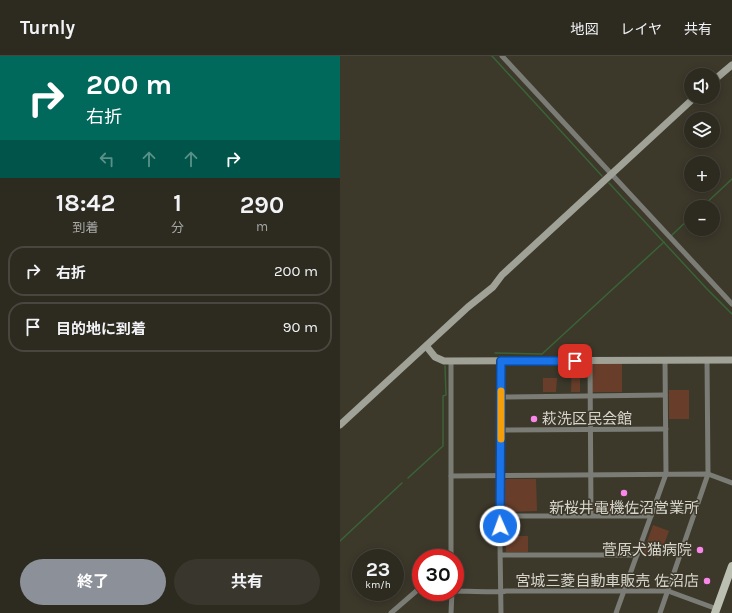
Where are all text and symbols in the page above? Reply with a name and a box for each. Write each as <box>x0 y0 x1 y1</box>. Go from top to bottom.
text: Turnly <box>20 17 75 39</box>
text: 地図 <box>570 21 598 38</box>
text: レイヤ <box>620 21 662 38</box>
text: 共有 <box>684 21 712 38</box>
text: 200 m <box>86 68 172 101</box>
map controls <box>684 68 720 236</box>
button: sound <box>684 68 720 104</box>
icon: right <box>20 72 72 124</box>
text: 右折 <box>86 106 122 128</box>
button: layers <box>684 112 720 148</box>
icon: left <box>96 148 118 170</box>
icon: ahead <box>138 148 160 170</box>
icon: ahead <box>180 148 202 170</box>
icon: right <box>222 148 244 170</box>
button: + <box>684 156 720 192</box>
text: 18:42 <box>56 189 115 217</box>
text: 1 <box>173 189 182 217</box>
text: 290 <box>240 191 284 219</box>
button: − <box>684 200 720 236</box>
text: m <box>256 219 268 234</box>
text: 到着 <box>72 220 98 235</box>
text: 分 <box>171 220 184 235</box>
icon: right <box>22 260 44 282</box>
text: 200 m <box>274 262 318 280</box>
text: 右折 <box>56 264 86 282</box>
icon: arrive <box>22 316 44 338</box>
text: 90 m <box>283 318 318 336</box>
text: 目的地に到着 <box>56 320 146 338</box>
pin <box>558 344 592 378</box>
icon: arrive <box>564 350 586 372</box>
place label: 萩洗区民会館 <box>542 410 632 428</box>
marker: 萩洗区民会館 <box>529 414 539 424</box>
marker: 新桜井電機佐沼営業所 <box>619 488 629 498</box>
place label: 新桜井電機佐沼営業所 <box>549 499 699 517</box>
position arrow <box>479 505 521 547</box>
place label: 菅原犬猫病院 <box>602 541 692 559</box>
marker: 菅原犬猫病院 <box>695 545 705 555</box>
speed limit sign: 30 <box>412 549 464 601</box>
text: 23 <box>366 558 390 581</box>
button: 終了 <box>20 559 166 605</box>
button: 共有 <box>174 559 320 605</box>
place label: 宮城三菱自動車販売 佐沼店 <box>515 572 699 590</box>
marker: 宮城三菱自動車販売 佐沼店 <box>702 576 712 586</box>
text: km/h <box>365 579 391 591</box>

